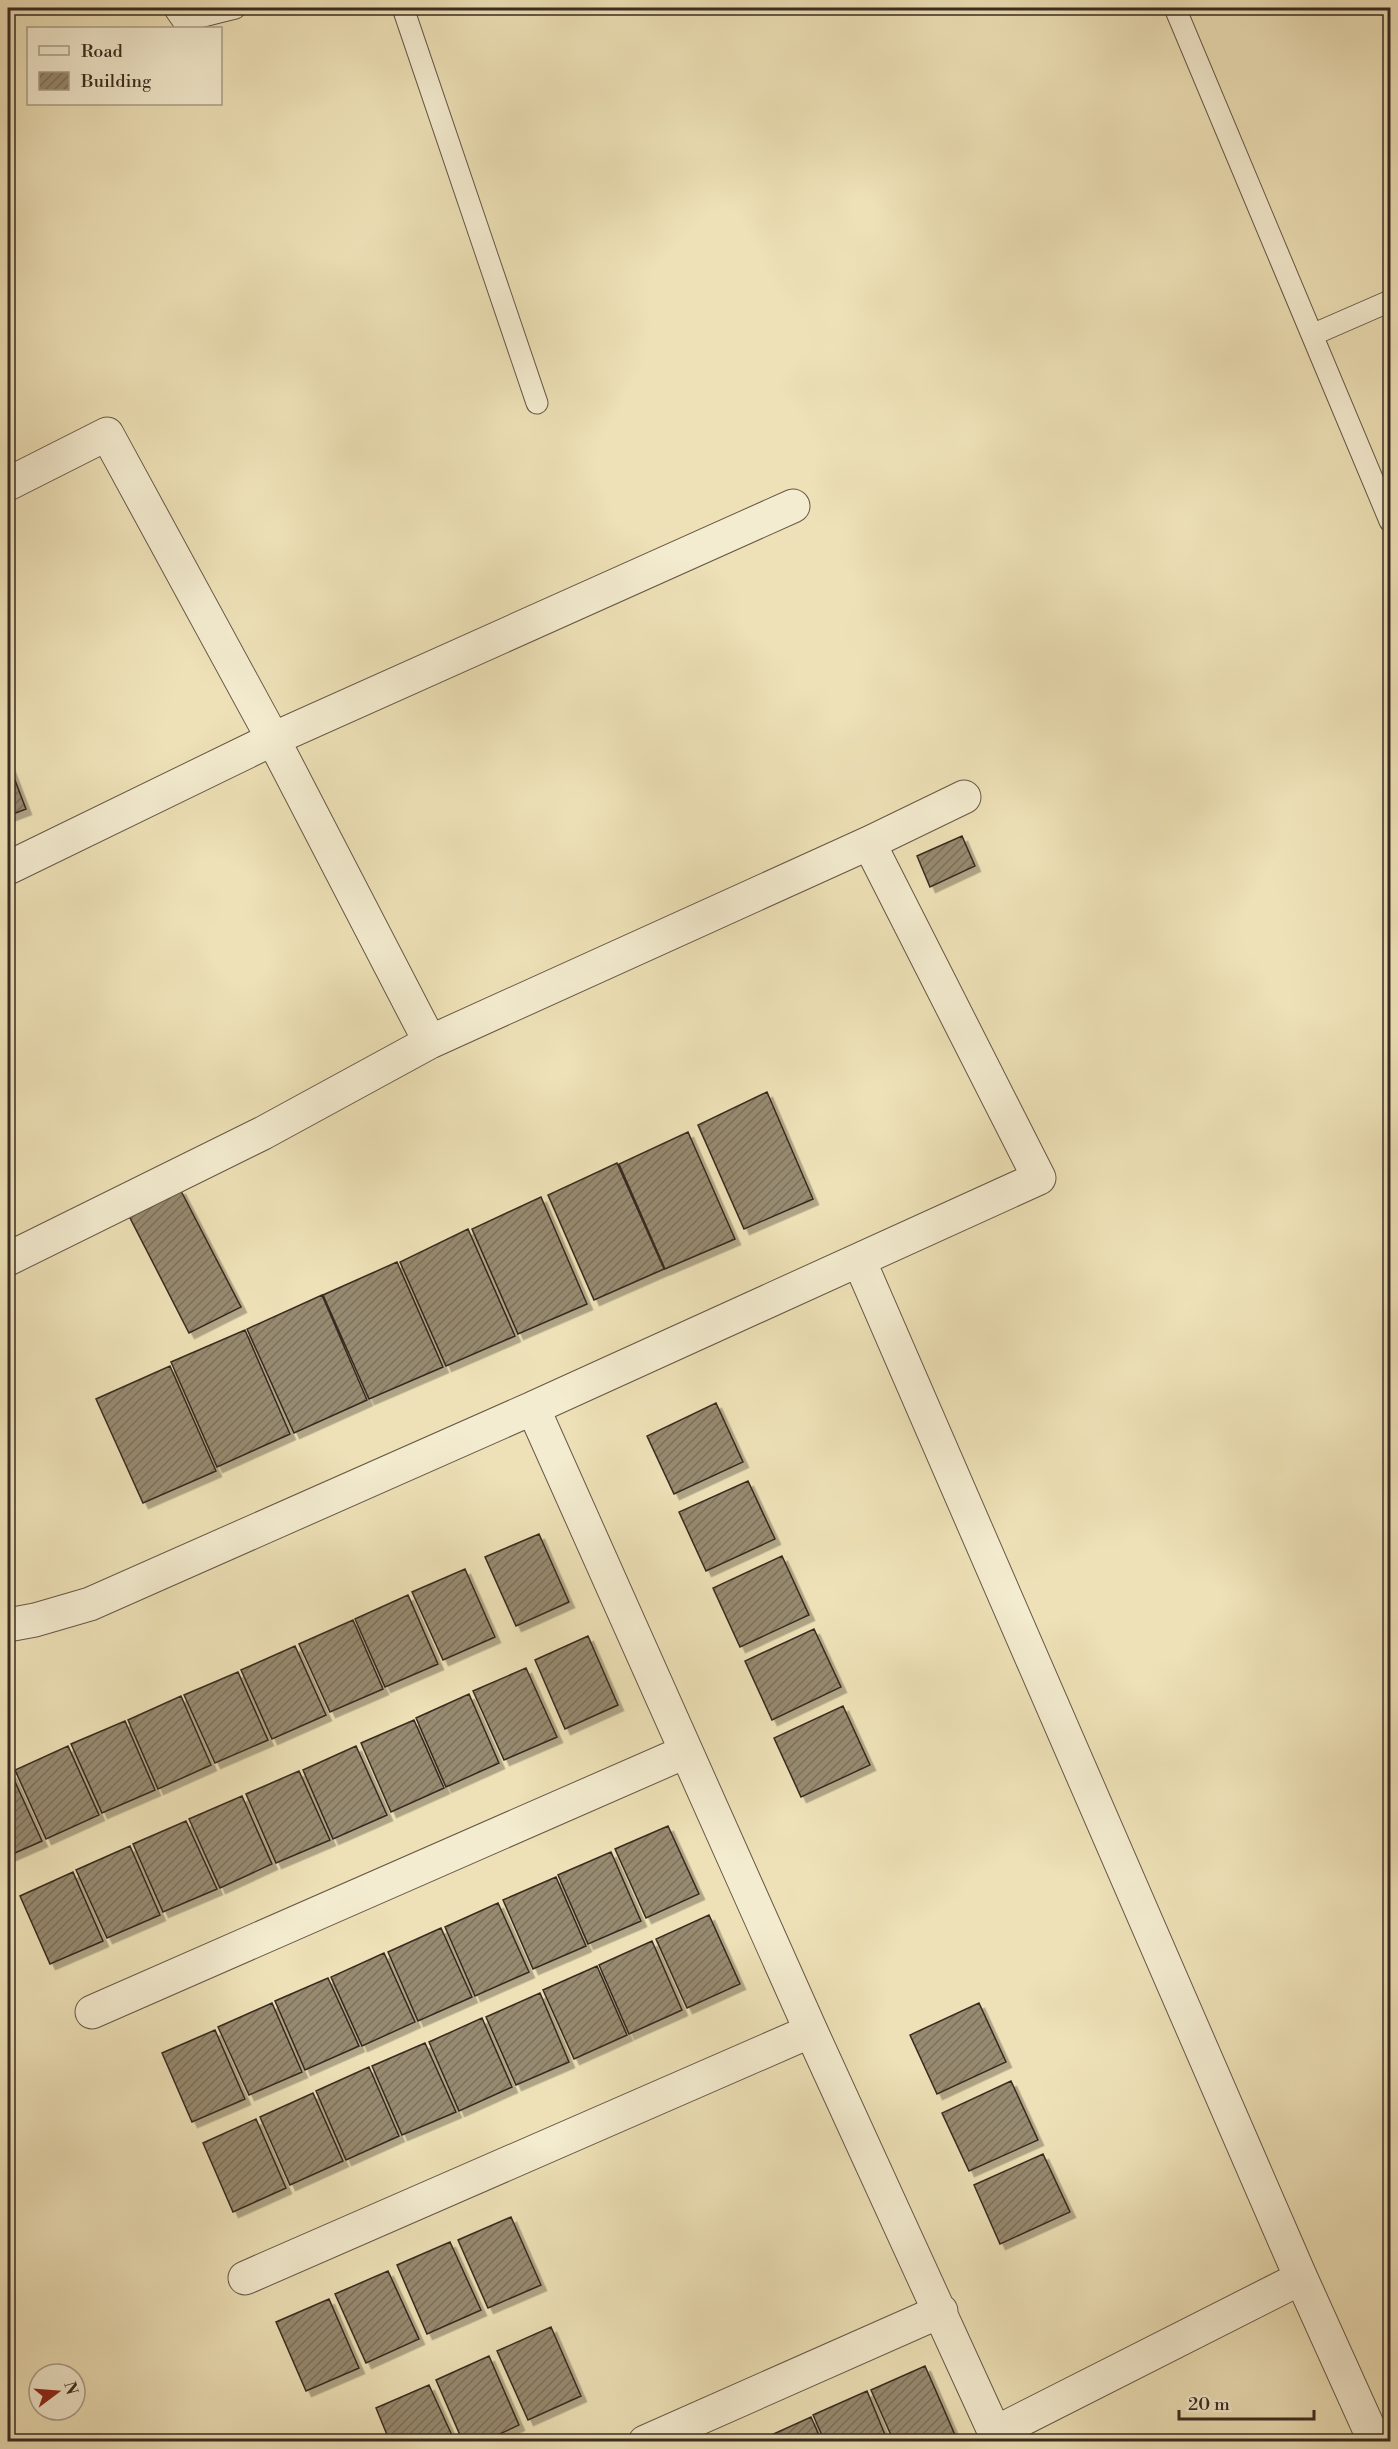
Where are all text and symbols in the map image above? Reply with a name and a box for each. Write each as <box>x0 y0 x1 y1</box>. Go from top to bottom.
legend <box>27 27 222 105</box>
text: Road <box>81 40 124 63</box>
text: Building <box>80 70 152 93</box>
north arrow <box>27 2362 87 2422</box>
text: N <box>59 2379 82 2397</box>
scale bar <box>1179 2383 1314 2421</box>
text: 20 m <box>1188 2393 1230 2416</box>

